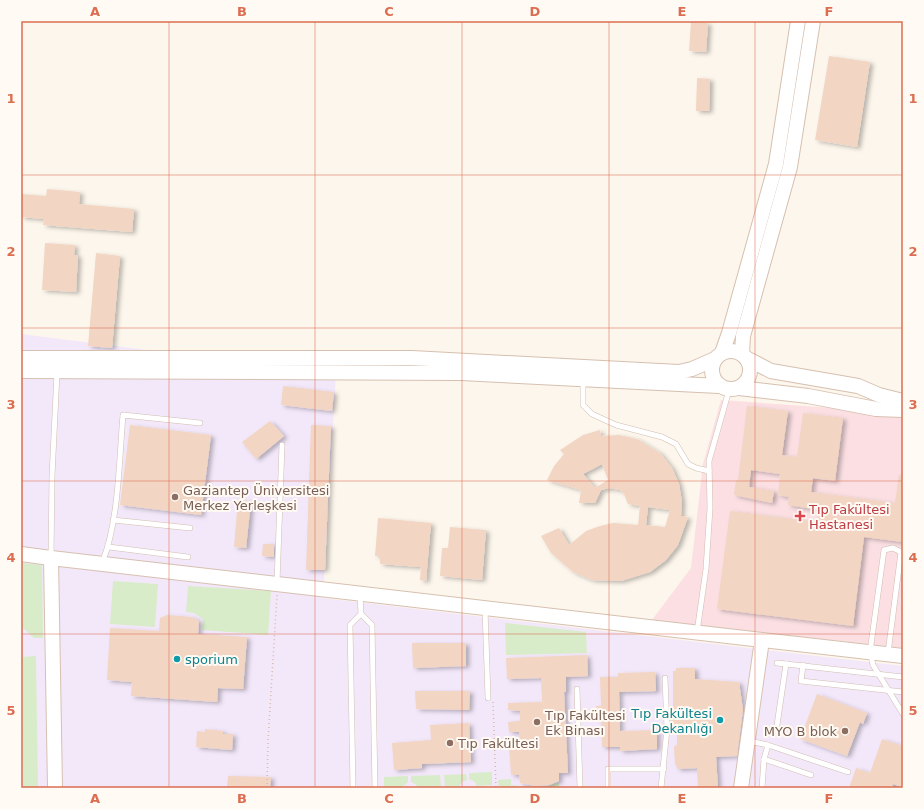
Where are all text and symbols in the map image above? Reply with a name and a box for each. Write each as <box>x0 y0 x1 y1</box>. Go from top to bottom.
text: A <box>90 4 100 19</box>
text: B <box>237 4 247 19</box>
text: C <box>384 4 394 19</box>
text: D <box>530 4 541 19</box>
text: E <box>678 4 686 19</box>
text: F <box>825 4 833 19</box>
text: 1 <box>6 91 16 106</box>
text: 1 <box>908 91 918 106</box>
text: 2 <box>6 244 16 259</box>
text: 2 <box>908 244 918 259</box>
text: 3 <box>6 397 16 412</box>
text: 3 <box>908 397 918 412</box>
place label: Gaziantep Üniversitesi Merkez Yerleşkesi <box>183 482 329 513</box>
marker: Gaziantep Üniversitesi Merkez Yerleşkesi <box>170 492 180 502</box>
place label: Tıp Fakültesi Hastanesi <box>808 502 890 532</box>
marker: Tıp Fakültesi Hastanesi <box>794 510 806 522</box>
text: 4 <box>6 550 16 565</box>
text: 4 <box>908 550 918 565</box>
place label: sporium <box>185 652 238 667</box>
marker: sporium <box>172 654 182 664</box>
text: 5 <box>6 703 16 718</box>
text: 5 <box>908 703 918 718</box>
place label: Tıp Fakültesi Dekanlığı <box>630 706 712 736</box>
place label: Tıp Fakültesi Ek Binası <box>544 708 626 738</box>
marker: Tıp Fakültesi Dekanlığı <box>715 715 725 725</box>
marker: Tıp Fakültesi Ek Binası <box>532 717 542 727</box>
place label: MYO B blok <box>764 724 837 739</box>
marker: MYO B blok <box>840 726 850 736</box>
place label: Tıp Fakültesi <box>457 736 539 751</box>
marker: Tıp Fakültesi <box>445 738 455 748</box>
text: A <box>90 791 100 806</box>
text: B <box>237 791 247 806</box>
text: C <box>384 791 394 806</box>
text: D <box>530 791 541 806</box>
text: E <box>678 791 686 806</box>
text: F <box>825 791 833 806</box>

